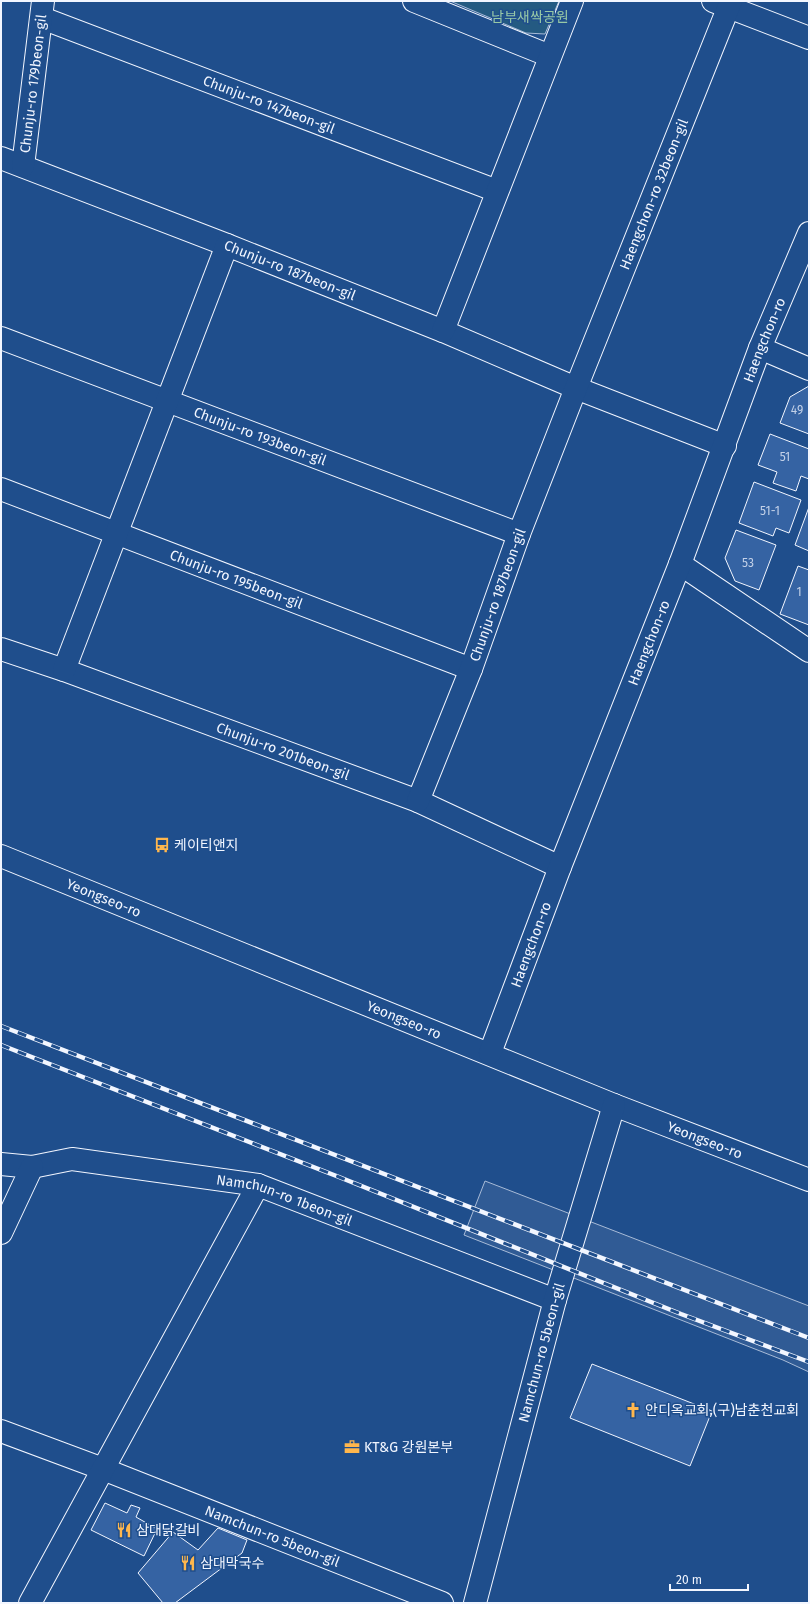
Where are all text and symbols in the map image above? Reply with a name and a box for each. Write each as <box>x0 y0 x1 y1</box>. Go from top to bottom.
park label: 남부새싹공원 <box>491 9 569 26</box>
street label: Chunju-ro 179beon-gil <box>17 13 50 154</box>
street label: Chunju-ro 147beon-gil <box>201 72 337 138</box>
street label: Haengchon-ro 32beon-gil <box>616 116 692 272</box>
street label: Chunju-ro 187beon-gil <box>222 237 358 304</box>
street label: Haengchon-ro <box>740 295 790 385</box>
house number: 49 <box>791 403 803 417</box>
street label: Chunju-ro 193beon-gil <box>191 404 329 469</box>
house number: 51 <box>780 450 790 464</box>
house number: 51-1 <box>760 504 780 518</box>
street label: Chunju-ro 187beon-gil <box>466 526 529 664</box>
street label: Chunju-ro 195beon-gil <box>167 546 305 613</box>
house number: 53 <box>742 556 754 570</box>
house number: 1 <box>796 585 802 599</box>
street label: Haengchon-ro <box>625 598 674 688</box>
street label: Chunju-ro 201beon-gil <box>214 719 352 784</box>
bus stop icon: 케이티앤지 <box>153 836 171 854</box>
place label: 케이티앤지 <box>174 837 238 854</box>
street label: Yeongseo-ro <box>64 875 144 921</box>
street label: Haengchon-ro <box>507 899 555 990</box>
street label: Yeongseo-ro <box>364 997 444 1043</box>
street label: Yeongseo-ro <box>665 1118 745 1163</box>
street label: Namchun-ro 1beon-gil <box>215 1171 355 1230</box>
street label: Namchun-ro 5beon-gil <box>515 1281 569 1424</box>
church icon: 안디옥교회,(구)남춘천교회 <box>624 1401 642 1419</box>
place label: 안디옥교회,(구)남춘천교회 <box>645 1402 799 1419</box>
office icon: KT&G 강원본부 <box>343 1438 361 1456</box>
place label: KT&G 강원본부 <box>364 1439 453 1456</box>
street label: Namchun-ro 5beon-gil <box>202 1502 342 1571</box>
restaurant icon: 삼대닭갈비 <box>115 1521 133 1539</box>
place label: 삼대닭갈비 <box>136 1522 200 1539</box>
restaurant icon: 삼대막국수 <box>179 1554 197 1572</box>
place label: 삼대막국수 <box>200 1555 265 1572</box>
scale bar <box>670 1566 748 1592</box>
text: 20 m <box>676 1573 702 1587</box>

